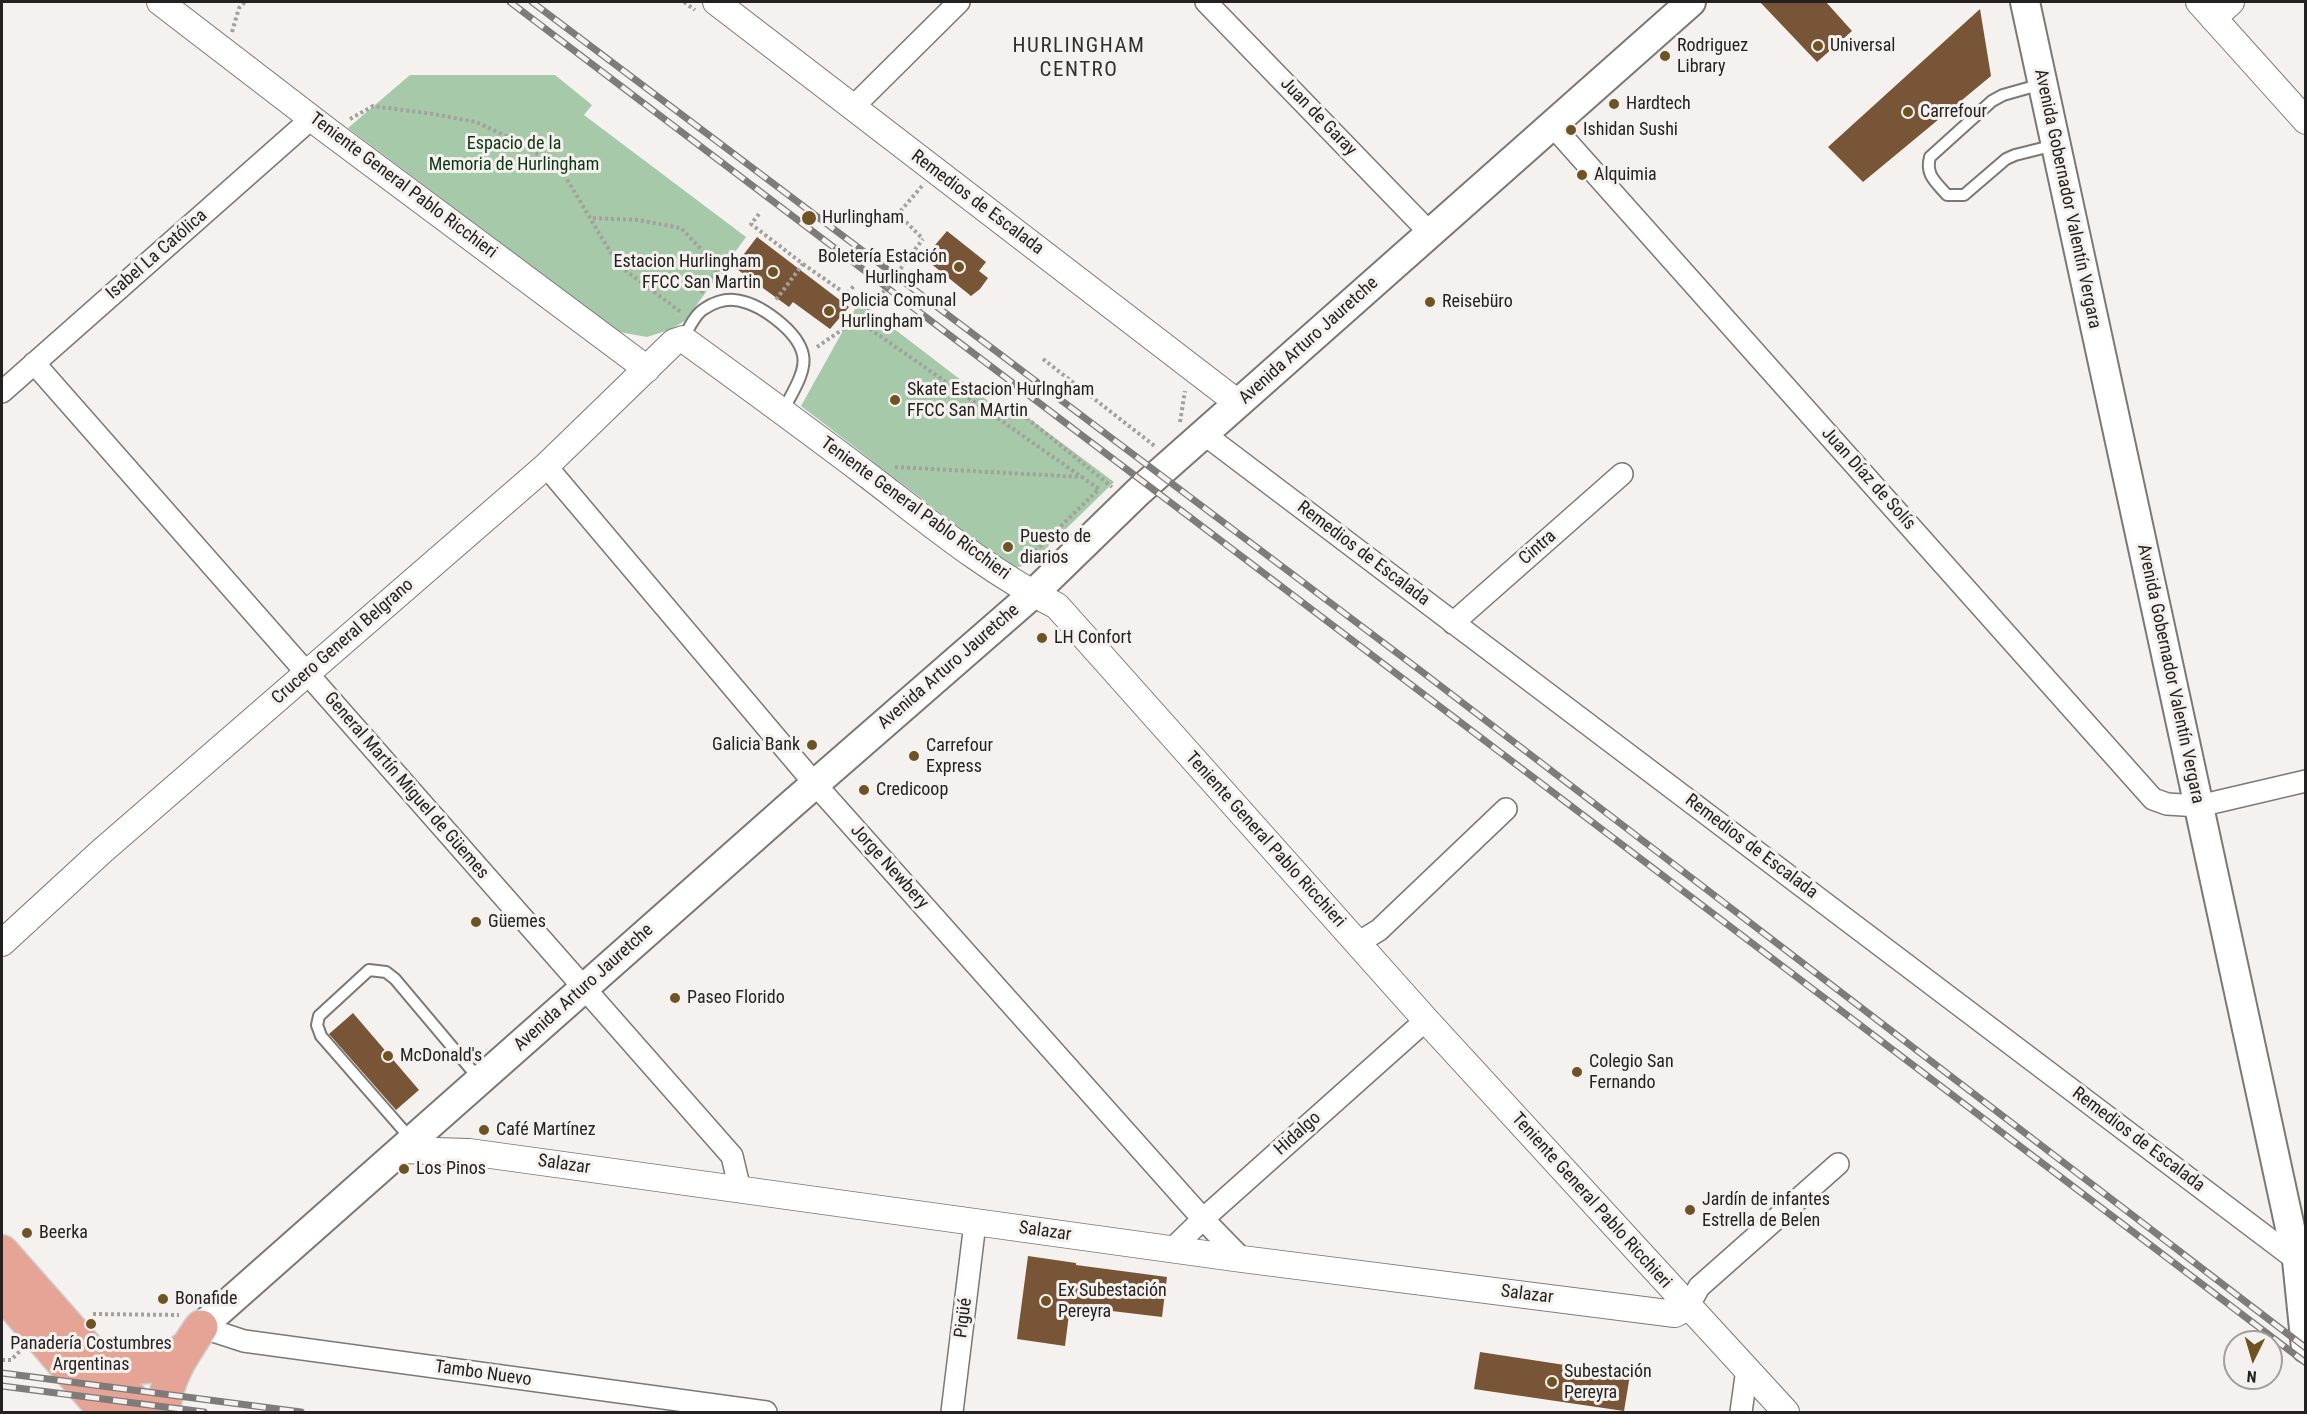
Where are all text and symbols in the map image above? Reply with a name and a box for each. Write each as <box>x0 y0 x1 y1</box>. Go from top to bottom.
district label: HURLINGHAM CENTRO <box>1013 34 1145 84</box>
place label: Rodriguez Library <box>1677 35 1748 78</box>
place label: Universal <box>1830 35 1895 57</box>
marker: Universal <box>1811 39 1825 53</box>
marker: Rodriguez Library <box>1658 49 1672 63</box>
street label: Avenida Gobernador Valentín Vergara <box>2029 67 2105 331</box>
street label: Juan de Garay <box>1275 73 1361 161</box>
place label: Hardtech <box>1626 93 1691 115</box>
marker: Hardtech <box>1607 97 1621 111</box>
place label: Carrefour <box>1920 101 1987 123</box>
marker: Carrefour <box>1901 105 1915 119</box>
street label: Teniente General Pablo Ricchieri <box>305 108 501 264</box>
place label: Ishidan Sushi <box>1583 119 1678 141</box>
marker: Ishidan Sushi <box>1564 123 1578 137</box>
park label: Espacio de la Memoria de Hurlingham <box>429 133 599 176</box>
street label: Remedios de Escalada <box>906 146 1048 260</box>
place label: Alquimia <box>1594 164 1657 186</box>
marker: Alquimia <box>1575 168 1589 182</box>
street label: Isabel La Católica <box>102 205 212 305</box>
place label: Hurlingham <box>822 207 904 229</box>
marker: Hurlingham <box>800 209 818 227</box>
place label: Boletería Estación Hurlingham <box>818 246 947 288</box>
place label: Estacion Hurlingham FFCC San Martin <box>613 251 761 294</box>
marker: Boletería Estación Hurlingham <box>952 260 966 274</box>
marker: Estacion Hurlingham FFCC San Martin <box>766 265 780 279</box>
street label: Avenida Arturo Jauretche <box>1235 273 1383 409</box>
place label: Policia Comunal Hurlingham <box>841 290 956 332</box>
place label: Reisebüro <box>1442 291 1513 313</box>
marker: Reisebüro <box>1423 295 1437 309</box>
marker: Policia Comunal Hurlingham <box>822 304 836 318</box>
place label: Skate Estacion Hurlngham FFCC San MArtin <box>907 379 1094 422</box>
marker: Skate Estacion Hurlngham FFCC San MArtin <box>888 393 902 407</box>
street label: Juan Díaz de Solís <box>1816 423 1920 535</box>
street label: Teniente General Pablo Ricchieri <box>816 433 1014 585</box>
street label: Remedios de Escalada <box>1292 497 1434 611</box>
place label: Puesto de diarios <box>1020 526 1091 568</box>
street label: Cintra <box>1515 526 1561 570</box>
marker: Puesto de diarios <box>1001 540 1015 554</box>
street label: Avenida Gobernador Valentín Vergara <box>2132 542 2208 806</box>
street label: Crucero General Belgrano <box>268 575 418 709</box>
street label: Avenida Arturo Jauretche <box>874 600 1024 734</box>
place label: LH Confort <box>1054 627 1132 649</box>
marker: LH Confort <box>1035 631 1049 645</box>
street label: General Martín Miguel de Güemes <box>319 688 493 884</box>
place label: Galicia Bank <box>712 734 800 756</box>
place label: Carrefour Express <box>926 735 993 777</box>
marker: Galicia Bank <box>805 738 819 752</box>
street label: Teniente General Pablo Ricchieri <box>1180 748 1350 932</box>
marker: Carrefour Express <box>907 749 921 763</box>
place label: Credicoop <box>876 779 948 801</box>
marker: Credicoop <box>857 783 871 797</box>
street label: Remedios de Escalada <box>1680 790 1822 904</box>
street label: Jorge Newbery <box>845 820 933 914</box>
place label: Güemes <box>488 911 546 933</box>
marker: Güemes <box>469 915 483 929</box>
street label: Avenida Arturo Jauretche <box>510 920 658 1056</box>
place label: Paseo Florido <box>687 987 785 1009</box>
marker: Paseo Florido <box>668 991 682 1005</box>
place label: McDonald's <box>400 1045 482 1067</box>
marker: McDonald's <box>381 1049 395 1063</box>
place label: Colegio San Fernando <box>1589 1051 1674 1094</box>
marker: Colegio San Fernando <box>1570 1065 1584 1079</box>
street label: Remedios de Escalada <box>2067 1083 2209 1197</box>
street label: Hidalgo <box>1270 1108 1326 1160</box>
street label: Teniente General Pablo Ricchieri <box>1506 1109 1676 1293</box>
place label: Café Martínez <box>496 1119 596 1141</box>
marker: Café Martínez <box>477 1123 491 1137</box>
street label: Salazar <box>536 1151 592 1179</box>
place label: Los Pinos <box>416 1158 486 1180</box>
marker: Los Pinos <box>397 1162 411 1176</box>
place label: Jardín de infantes Estrella de Belen <box>1702 1189 1830 1232</box>
marker: Jardín de infantes Estrella de Belen <box>1683 1203 1697 1217</box>
street label: Salazar <box>1017 1218 1073 1246</box>
place label: Beerka <box>39 1222 88 1244</box>
marker: Beerka <box>20 1226 34 1240</box>
place label: Ex Subestación Pereyra <box>1058 1280 1167 1322</box>
street label: Salazar <box>1500 1281 1554 1309</box>
place label: Bonafide <box>175 1288 237 1310</box>
marker: Bonafide <box>156 1292 170 1306</box>
marker: Ex Subestación Pereyra <box>1039 1294 1053 1308</box>
street label: Pigüé <box>951 1297 977 1339</box>
marker: Panadería Costumbres Argentinas <box>84 1317 98 1331</box>
north arrow <box>2223 1330 2283 1390</box>
place label: Panadería Costumbres Argentinas <box>10 1333 172 1376</box>
street label: Tambo Nuevo <box>433 1357 533 1391</box>
place label: Subestación Pereyra <box>1564 1361 1652 1404</box>
text: N <box>2246 1367 2257 1386</box>
marker: Subestación Pereyra <box>1545 1375 1559 1389</box>

